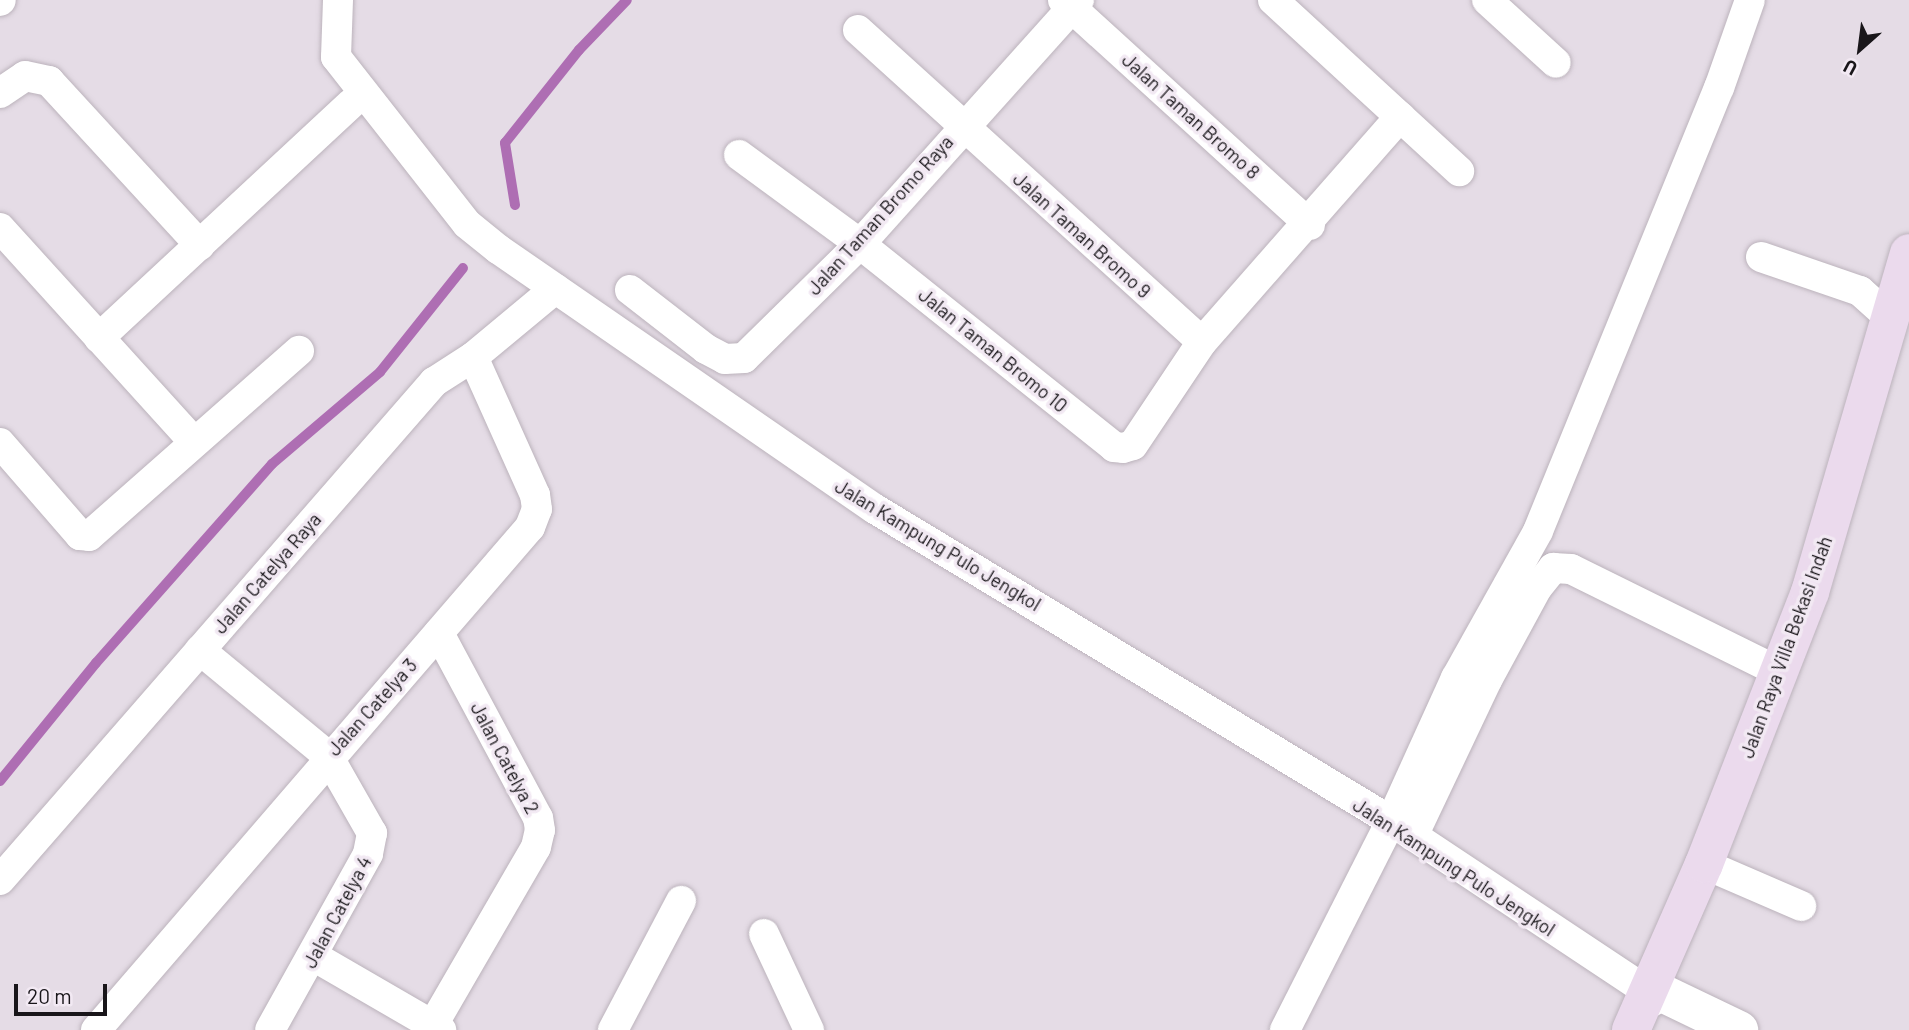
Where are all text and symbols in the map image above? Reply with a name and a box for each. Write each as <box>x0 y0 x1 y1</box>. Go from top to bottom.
north arrow <box>1825 14 1895 84</box>
street label: Jalan Taman Bromo 8 <box>1118 48 1264 184</box>
text: U <box>1839 55 1861 81</box>
street label: Jalan Taman Bromo Raya <box>802 131 958 299</box>
street label: Jalan Taman Bromo 9 <box>1009 167 1155 303</box>
street label: Jalan Taman Bromo 10 <box>914 283 1072 417</box>
street label: Jalan Kampung Pulo Jengkol <box>831 474 1045 616</box>
street label: Jalan Catelya Raya <box>208 508 326 638</box>
street label: Jalan Raya Villa Bekasi Indah <box>1735 533 1837 761</box>
street label: Jalan Catelya 3 <box>322 654 422 760</box>
street label: Jalan Catelya 2 <box>466 698 544 818</box>
street label: Jalan Kampung Pulo Jengkol <box>1349 793 1559 941</box>
street label: Jalan Catelya 4 <box>298 852 376 972</box>
scale bar <box>18 970 110 1014</box>
text: 20 m <box>27 983 72 1008</box>

